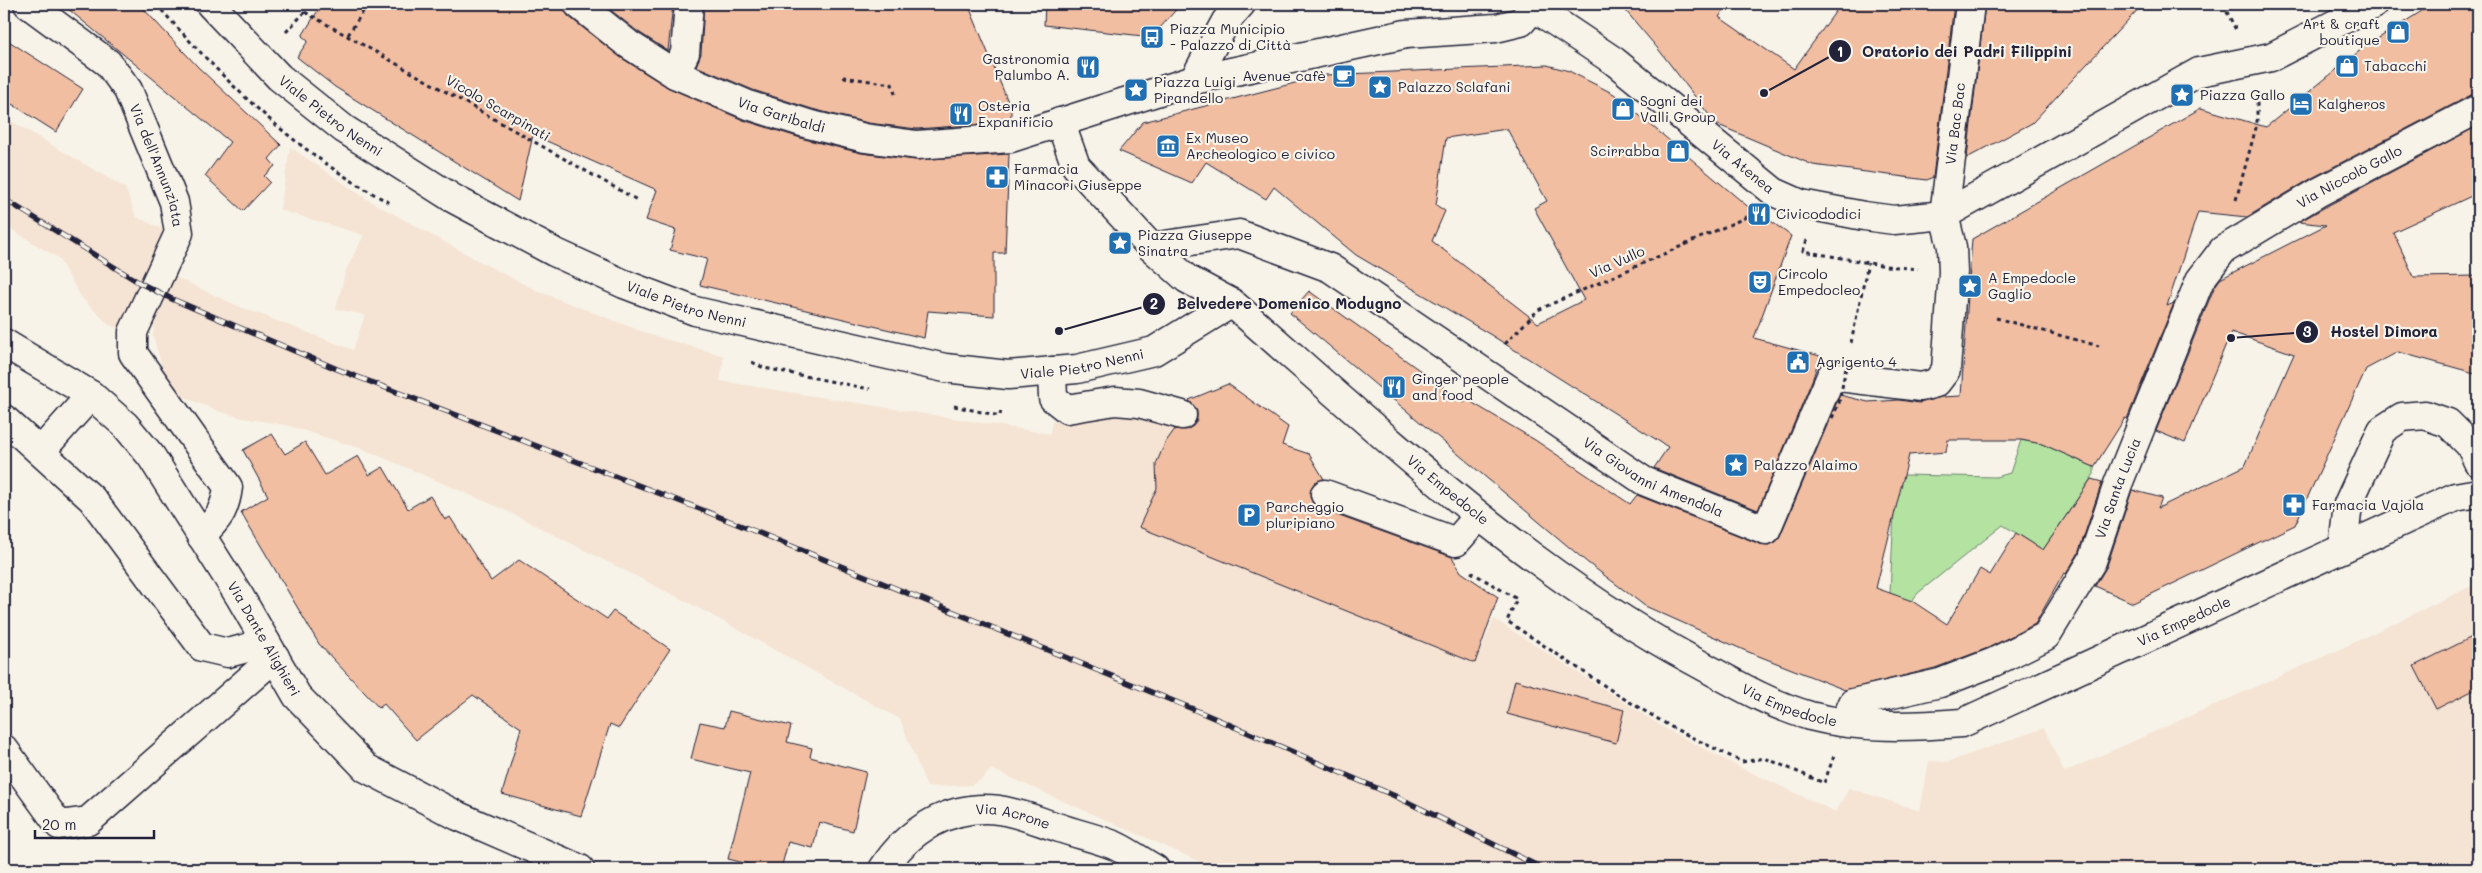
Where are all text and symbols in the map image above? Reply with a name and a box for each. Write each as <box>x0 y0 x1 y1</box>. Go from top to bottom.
place label: Art & craft boutique <box>2302 14 2380 49</box>
place label: Piazza Municipio - Palazzo di Città <box>1170 19 1291 54</box>
shop icon: Art & craft boutique <box>2385 19 2411 45</box>
bus stop icon: Piazza Municipio - Palazzo di Città <box>1139 24 1165 50</box>
callout: Oratorio dei Padri Filippini <box>1827 36 2082 66</box>
text: 1 <box>1837 41 1843 61</box>
text: Oratorio dei Padri Filippini <box>1862 41 2072 61</box>
place label: Gastronomia Palumbo A. <box>982 49 1070 84</box>
shop icon: Tabacchi <box>2334 53 2360 79</box>
restaurant icon: Gastronomia Palumbo A. <box>1075 54 1101 80</box>
place label: Tabacchi <box>2364 56 2427 75</box>
cafe icon: Avenue cafè <box>1331 63 1357 89</box>
place label: Avenue cafè <box>1243 66 1326 85</box>
street label: Viale Pietro Nenni <box>275 70 386 160</box>
street label: Vicolo Scarpinati <box>442 70 554 145</box>
place label: Piazza Luigi Pirandello <box>1154 72 1236 107</box>
place icon: Palazzo Sclafani <box>1367 74 1393 100</box>
place icon: Piazza Luigi Pirandello <box>1123 77 1149 103</box>
place label: Palazzo Sclafani <box>1398 77 1510 96</box>
street label: Via Bac Bac <box>1940 82 1969 166</box>
place icon: Piazza Gallo <box>2169 82 2195 108</box>
place label: Piazza Gallo <box>2200 85 2285 104</box>
place label: Sogni dei Valli Group <box>1640 91 1716 126</box>
hotel icon: Kalgheros <box>2288 91 2314 117</box>
street label: Via Garibaldi <box>735 92 828 137</box>
place label: Kalgheros <box>2318 94 2386 113</box>
place label: Osteria Expanificio <box>978 96 1053 131</box>
shop icon: Sogni dei Valli Group <box>1610 96 1636 122</box>
street label: Via dell'Annunziata <box>126 101 188 228</box>
restaurant icon: Osteria Expanificio <box>948 101 974 127</box>
place label: Ex Museo Archeologico e civico <box>1186 128 1335 163</box>
museum icon: Ex Museo Archeologico e civico <box>1155 133 1181 159</box>
street label: Via Atenea <box>1708 135 1779 198</box>
shop icon: Scirrabba <box>1665 138 1691 164</box>
street label: Via Niccolò Gallo <box>2293 140 2405 212</box>
place label: Scirrabba <box>1590 141 1660 160</box>
place label: Farmacia Minacori Giuseppe <box>1014 159 1142 194</box>
pharmacy icon: Farmacia Minacori Giuseppe <box>984 164 1010 190</box>
restaurant icon: Civicododici <box>1746 201 1772 227</box>
place label: Civicododici <box>1776 204 1861 223</box>
place label: Piazza Giuseppe Sinatra <box>1138 225 1252 260</box>
place icon: Piazza Giuseppe Sinatra <box>1107 230 1133 256</box>
street label: Via Vullo <box>1586 241 1647 282</box>
place label: Circolo Empedocleo <box>1778 264 1860 299</box>
place label: A Empedocle Gaglio <box>1988 268 2076 303</box>
theatre icon: Circolo Empedocleo <box>1747 269 1773 295</box>
place icon: A Empedocle Gaglio <box>1957 273 1983 299</box>
street label: Viale Pietro Nenni <box>624 276 748 331</box>
callout: Belvedere Domenico Modugno <box>1142 289 1412 319</box>
text: 2 <box>1150 293 1158 313</box>
text: Belvedere Domenico Modugno <box>1177 293 1401 313</box>
callout: Hostel Dimora <box>2295 317 2447 347</box>
text: 3 <box>2302 321 2312 341</box>
text: Hostel Dimora <box>2330 321 2438 341</box>
street label: Viale Pietro Nenni <box>1020 344 1146 383</box>
public building icon: Agrigento 4 <box>1785 349 1811 375</box>
place label: Agrigento 4 <box>1816 352 1898 371</box>
place label: Ginger people and food <box>1412 369 1509 404</box>
restaurant icon: Ginger people and food <box>1381 374 1407 400</box>
street label: Via Giovanni Amendola <box>1579 432 1726 521</box>
street label: Via Santa Lucia <box>2090 435 2145 541</box>
street label: Via Empedocle <box>1403 450 1493 529</box>
place icon: Palazzo Alaimo <box>1723 452 1749 478</box>
place label: Palazzo Alaimo <box>1754 455 1858 474</box>
pharmacy icon: Farmacia Vajola <box>2281 492 2307 518</box>
place label: Farmacia Vajola <box>2312 495 2424 514</box>
place label: Parcheggio pluripiano <box>1266 497 1344 532</box>
parking icon: Parcheggio pluripiano <box>1236 502 1262 528</box>
street label: Via Dante Alighieri <box>223 577 305 699</box>
street label: Via Empedocle <box>2134 591 2234 650</box>
street label: Via Empedocle <box>1739 679 1839 730</box>
street label: Via Acrone <box>975 799 1053 833</box>
scale bar <box>35 808 154 840</box>
text: 20 m <box>42 814 76 834</box>

